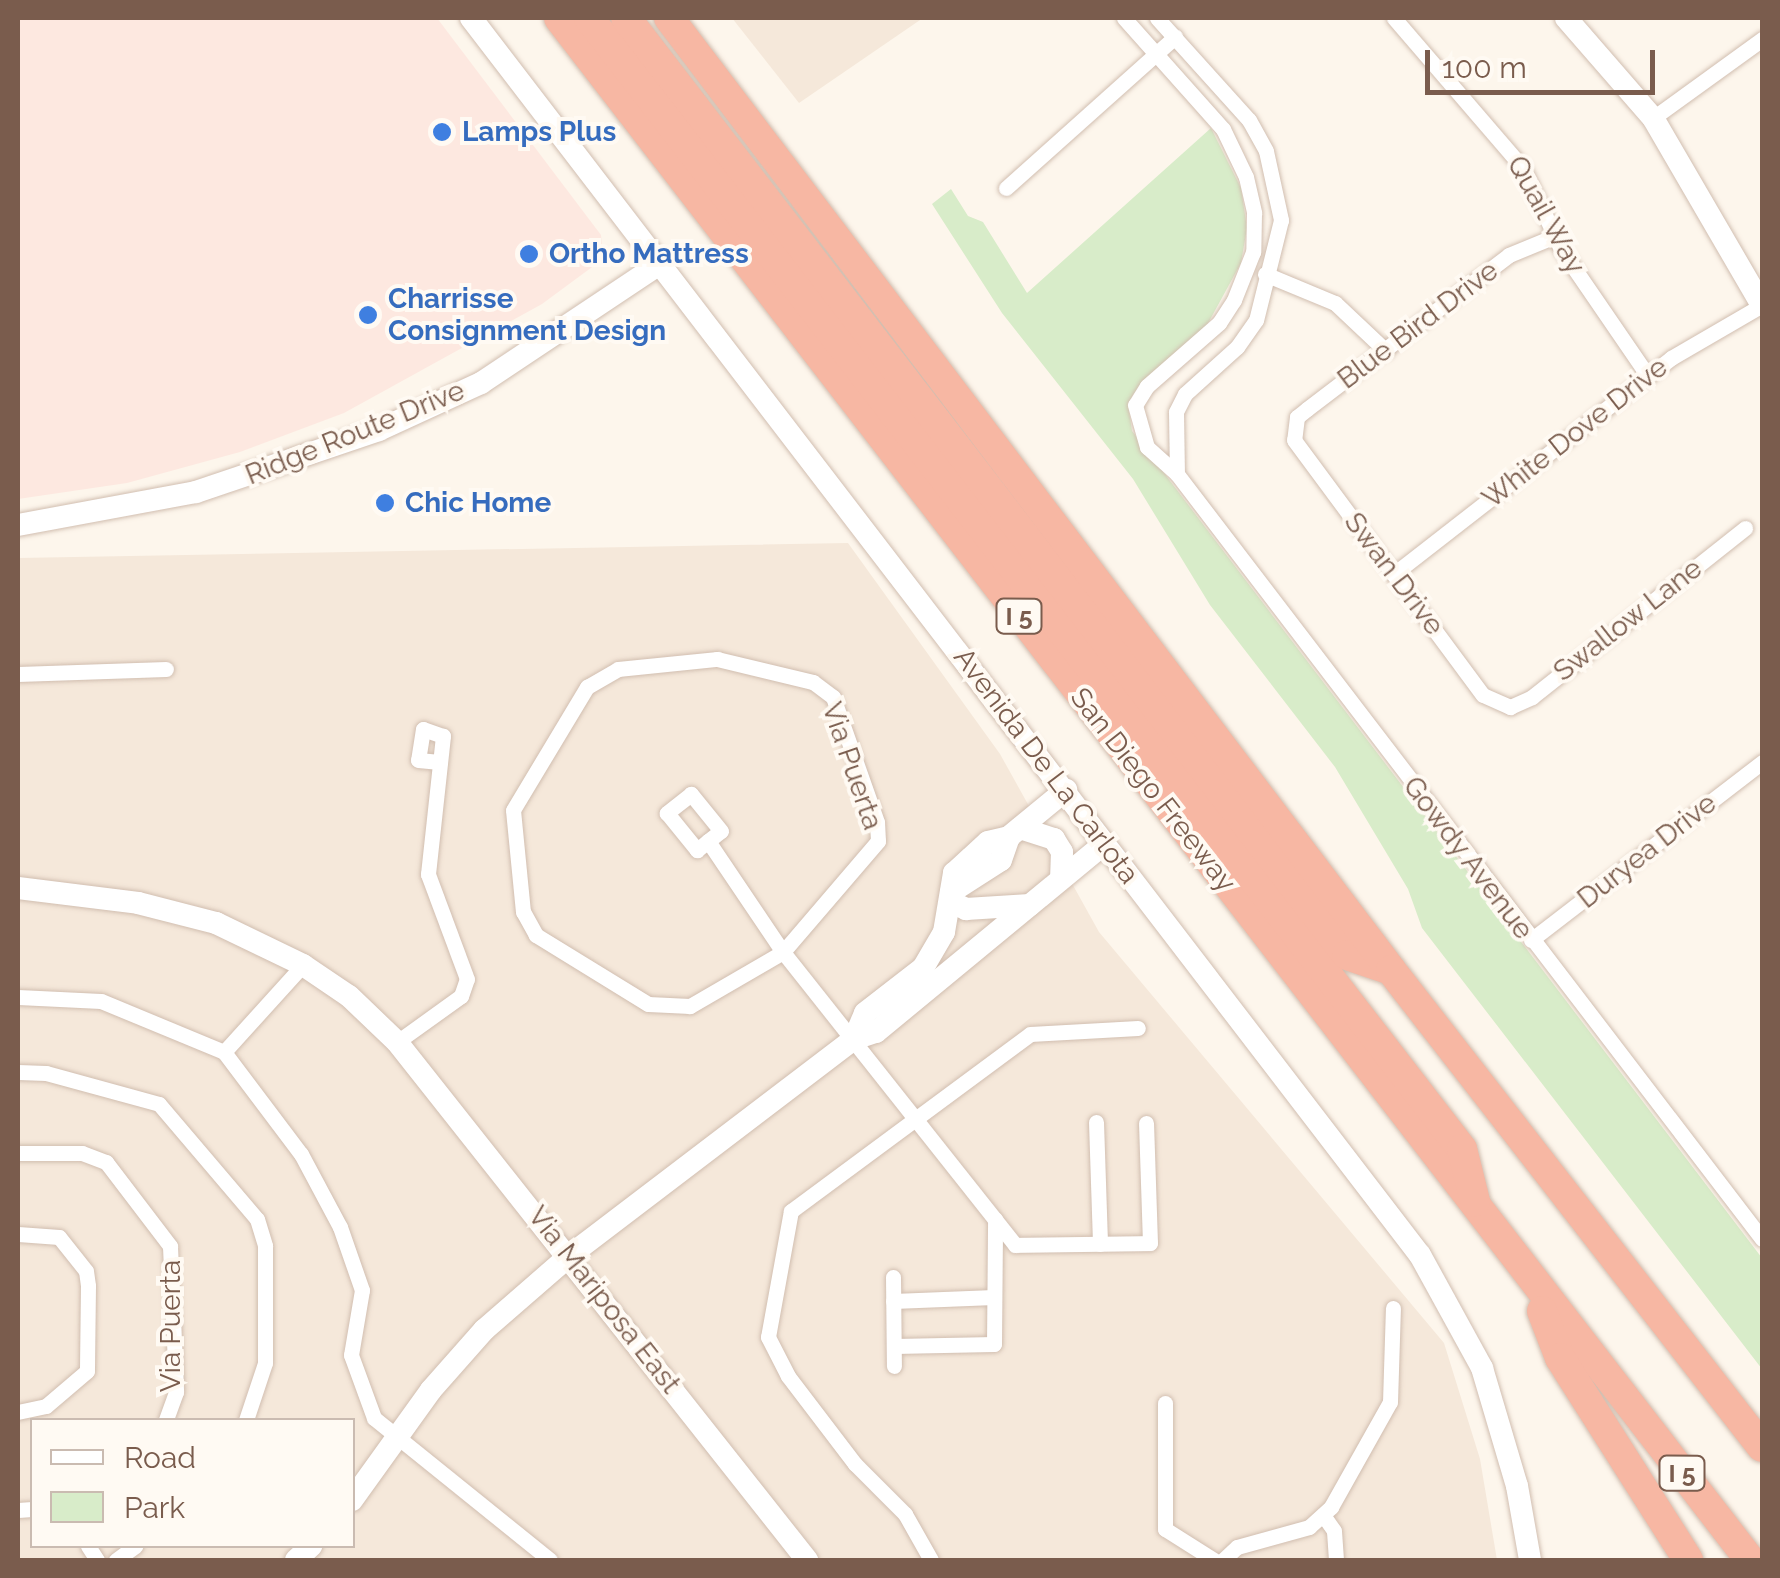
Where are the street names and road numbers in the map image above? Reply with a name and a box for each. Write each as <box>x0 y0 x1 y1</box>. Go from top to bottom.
street label: Quail Way <box>1499 149 1593 281</box>
street label: Blue Bird Drive <box>1331 254 1505 396</box>
street label: White Dove Drive <box>1476 350 1674 516</box>
street label: Ridge Route Drive <box>241 374 469 492</box>
street label: Swan Drive <box>1337 506 1451 642</box>
street label: Swallow Lane <box>1547 551 1709 689</box>
road number: I 5 <box>994 596 1044 636</box>
street label: Avenida De La Carlota <box>946 642 1146 890</box>
street label: San Diego Freeway <box>1063 682 1243 898</box>
street label: Via Puerta <box>815 698 889 834</box>
street label: Gowdy Avenue <box>1395 769 1541 947</box>
street label: Duryea Drive <box>1571 786 1723 916</box>
street label: Via Mariposa East <box>521 1200 687 1400</box>
street label: Via Puerta <box>154 1260 188 1392</box>
road number: I 5 <box>1657 1453 1707 1493</box>

